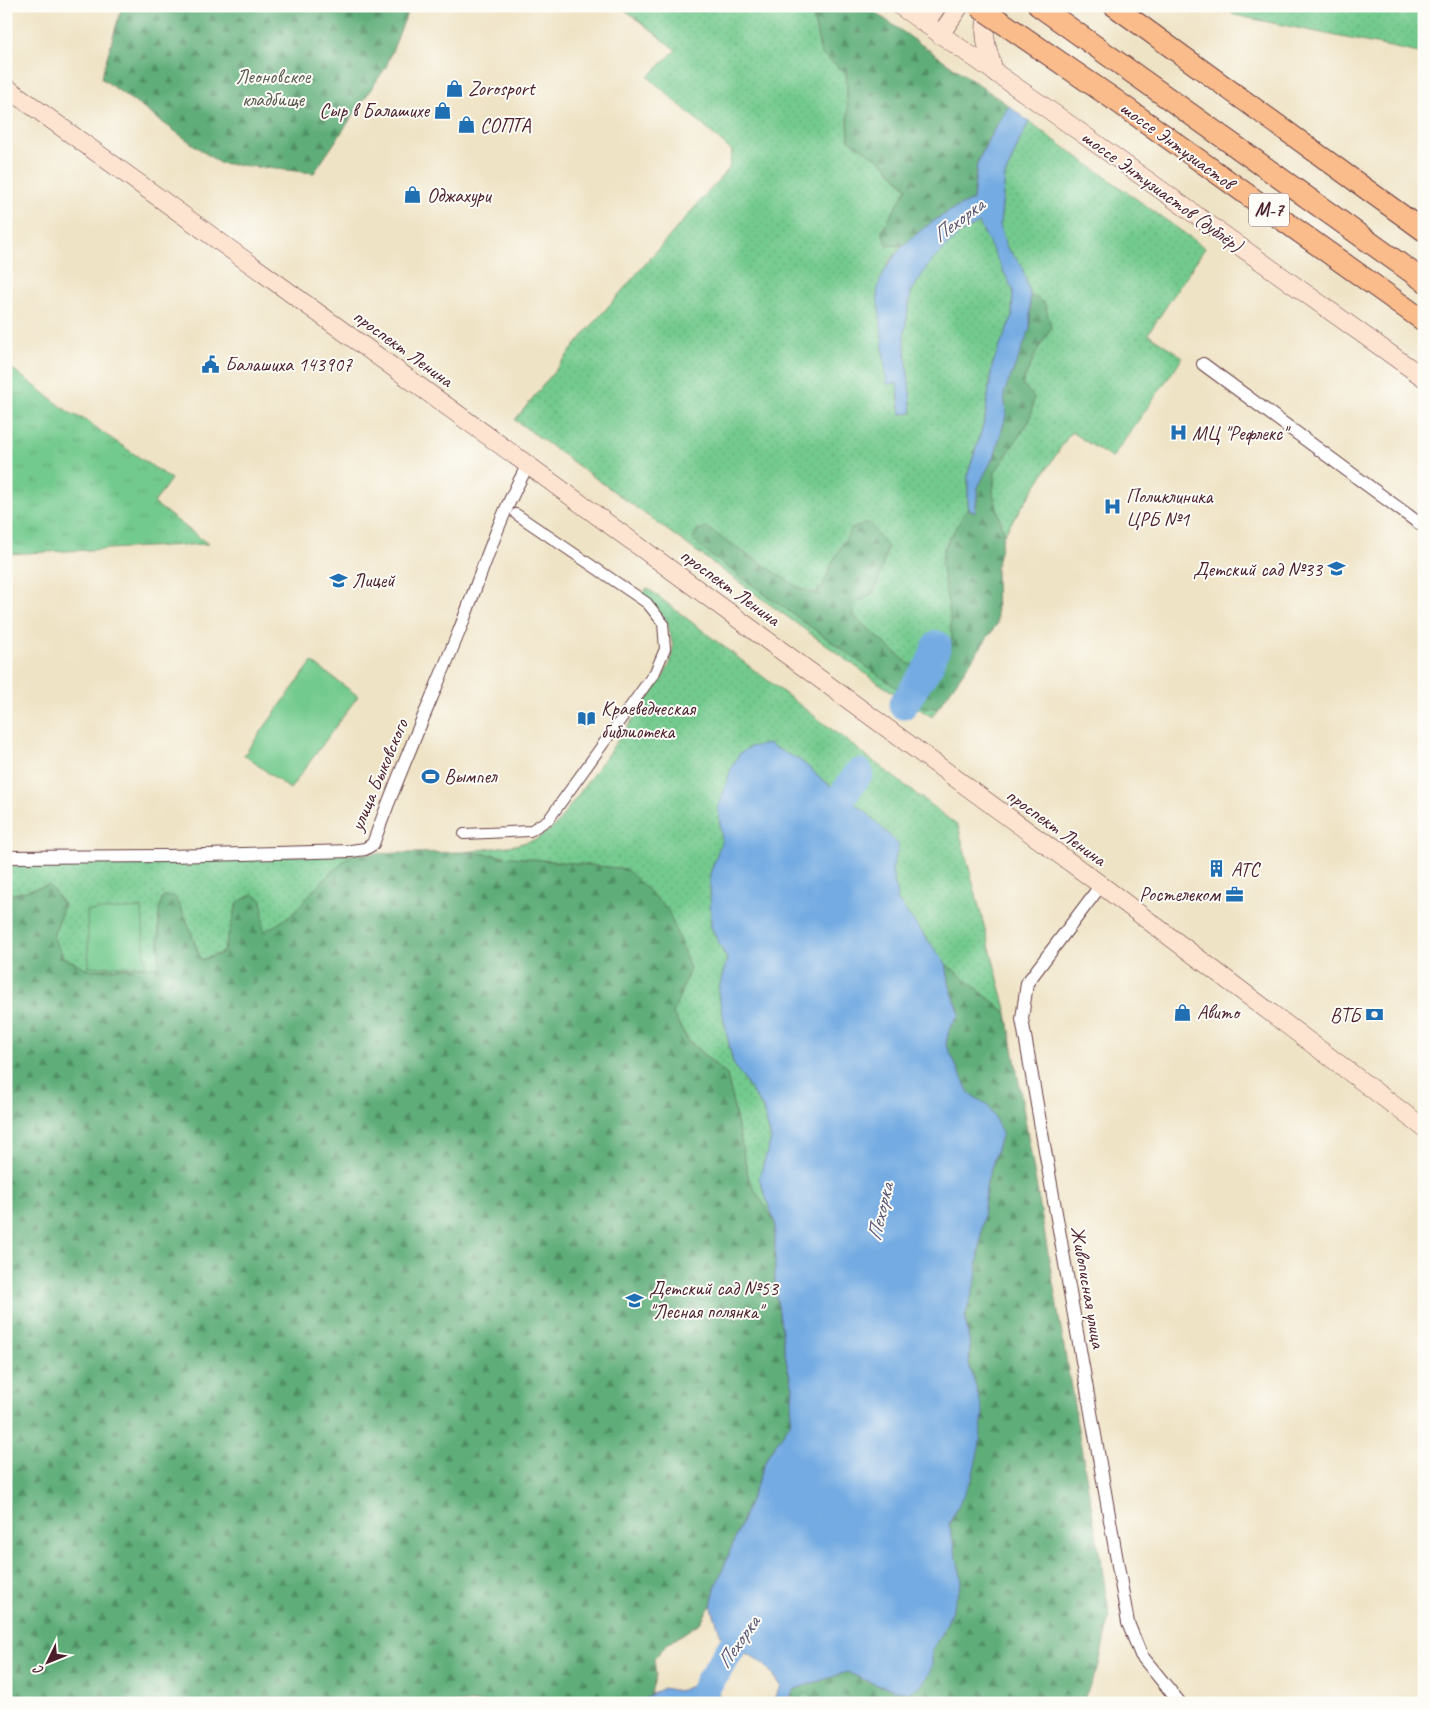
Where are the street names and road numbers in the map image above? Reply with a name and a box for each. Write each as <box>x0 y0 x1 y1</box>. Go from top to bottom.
street label: шоссе Энтузиастов <box>1115 95 1242 197</box>
street label: шоссе Энтузиастов (дублёр) <box>1077 124 1249 259</box>
road number: М-7 <box>1249 194 1289 226</box>
street label: проспект Ленина <box>348 303 459 394</box>
street label: проспект Ленина <box>675 542 786 633</box>
street label: улица Быковского <box>344 715 414 835</box>
street label: проспект Ленина <box>1001 782 1112 873</box>
street label: Живописная улица <box>1065 1224 1111 1352</box>

